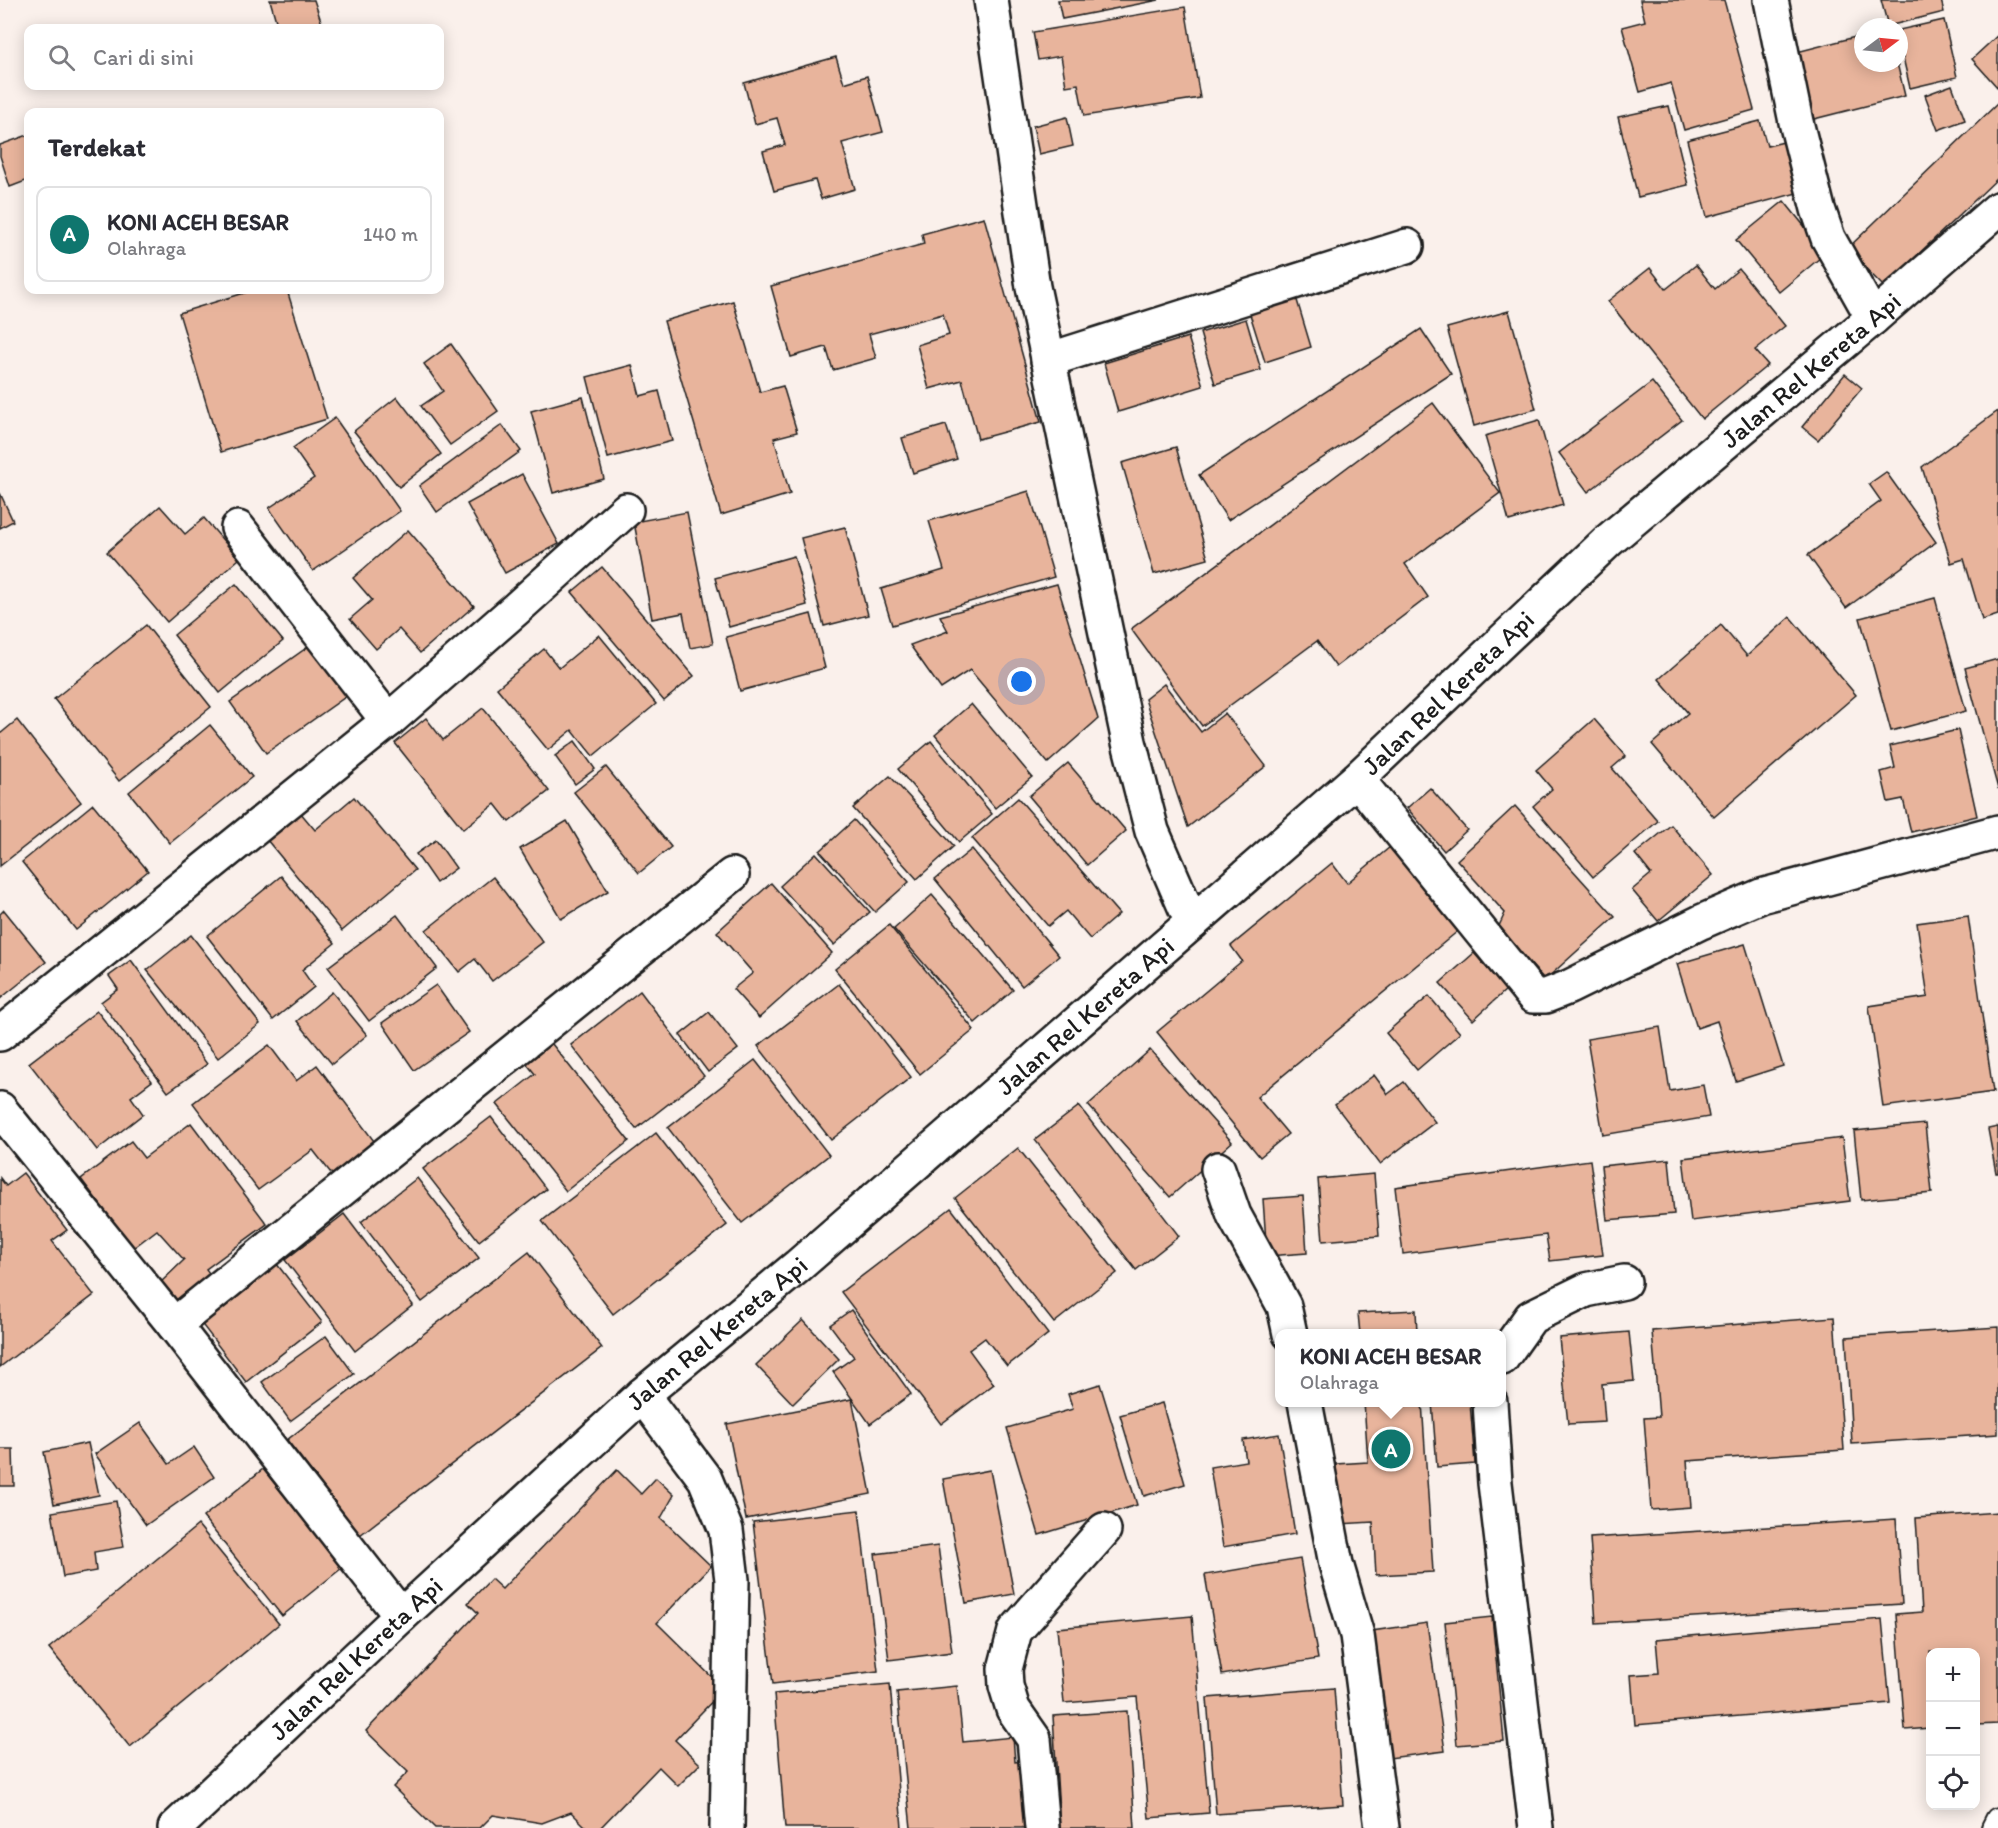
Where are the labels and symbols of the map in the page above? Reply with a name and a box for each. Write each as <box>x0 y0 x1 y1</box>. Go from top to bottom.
north arrow <box>1854 18 1908 72</box>
street label: Jalan Rel Kereta Api <box>1715 285 1907 455</box>
street label: Jalan Rel Kereta Api <box>1355 604 1541 782</box>
your location <box>1007 667 1036 696</box>
street label: Jalan Rel Kereta Api <box>990 930 1181 1102</box>
street label: Jalan Rel Kereta Api <box>620 1249 814 1417</box>
pin: A <box>1372 1426 1410 1472</box>
street label: Jalan Rel Kereta Api <box>263 1570 449 1747</box>

